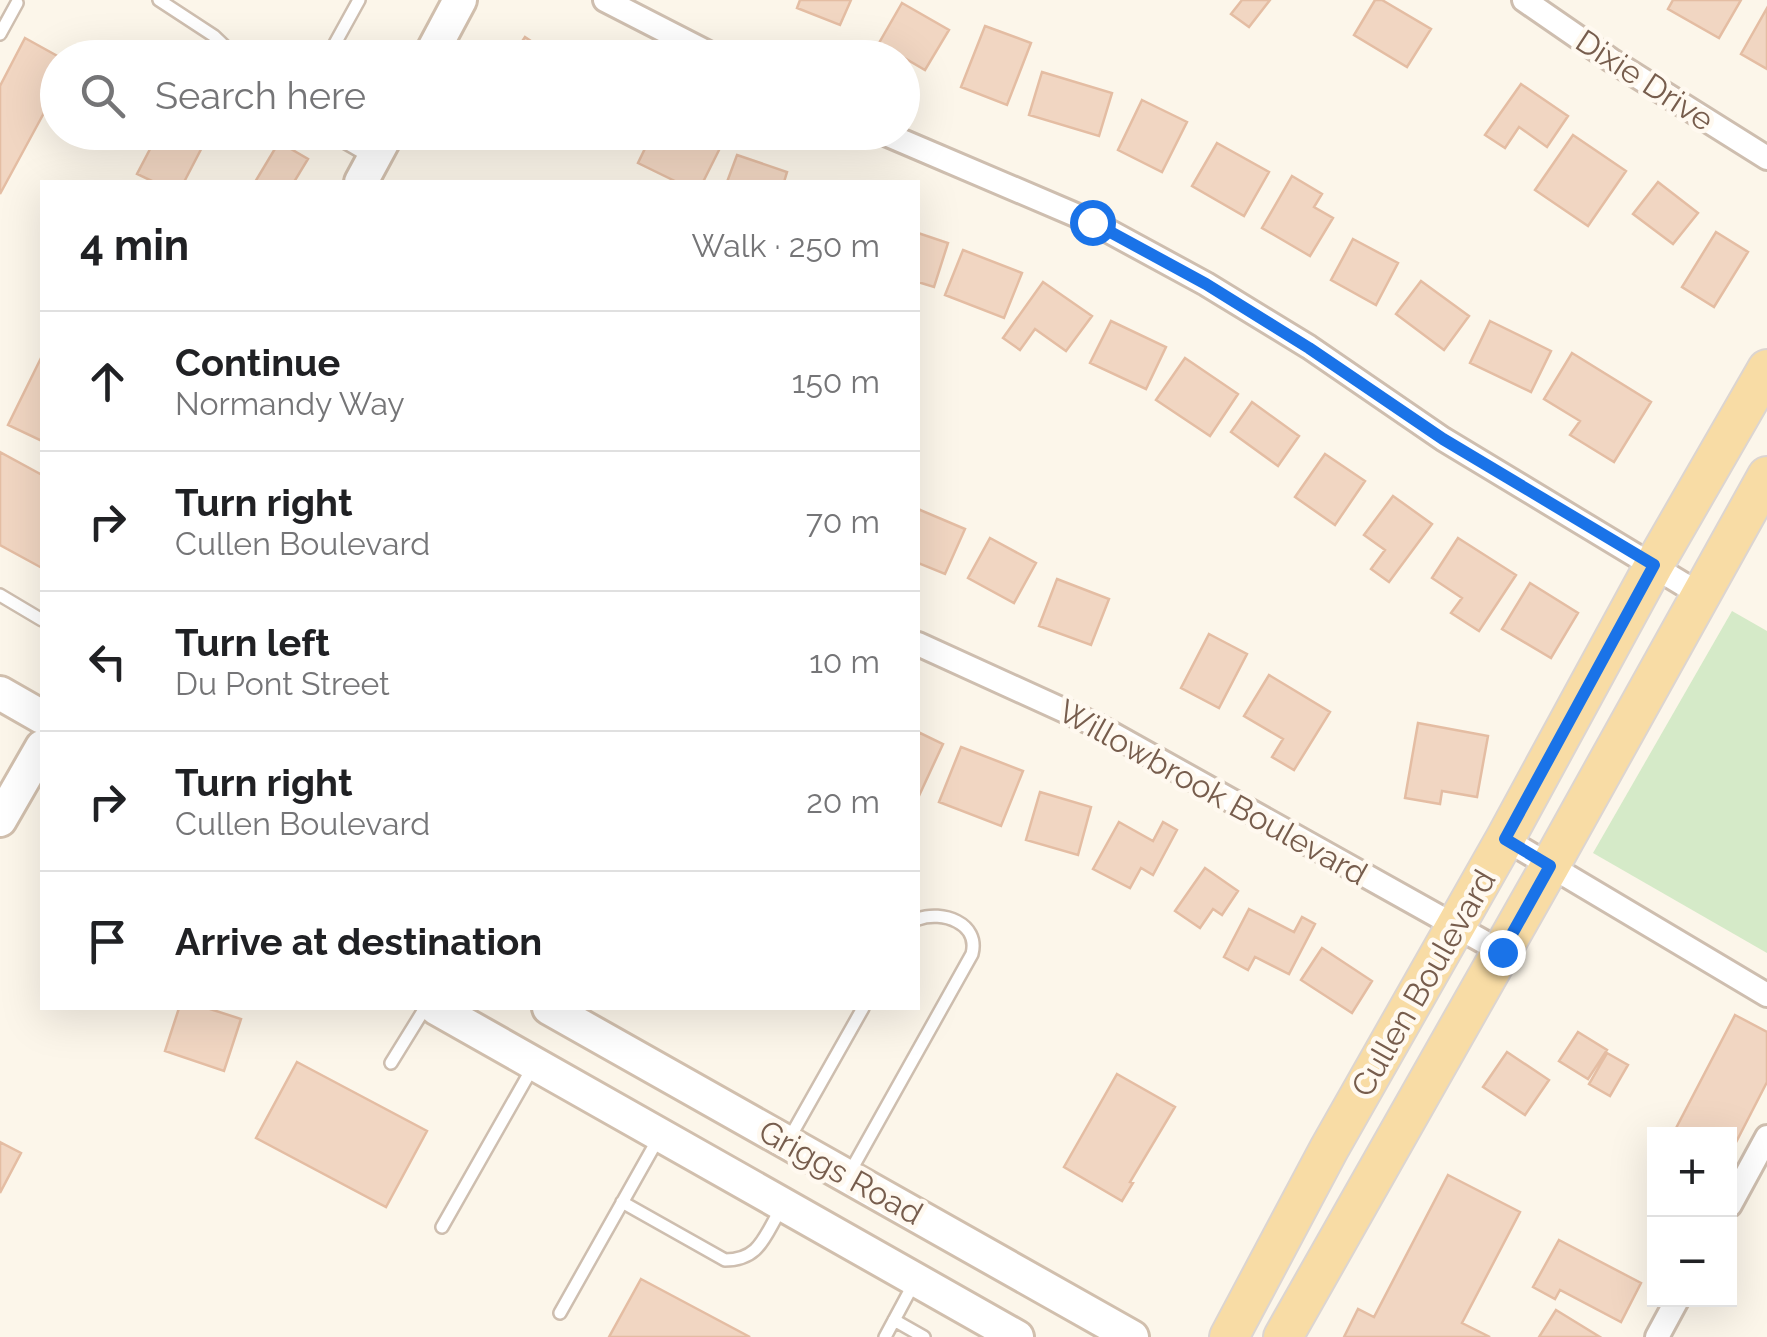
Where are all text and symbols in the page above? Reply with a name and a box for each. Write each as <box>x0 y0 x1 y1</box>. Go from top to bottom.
street label: Dixie Drive <box>1569 22 1721 138</box>
search box <box>40 40 920 150</box>
icon: search <box>75 68 130 123</box>
text: Search here <box>155 73 366 118</box>
route start <box>1070 200 1116 246</box>
text: 4 min <box>80 221 189 270</box>
text: Walk · 250 m <box>691 227 880 264</box>
text: Continue <box>175 340 340 385</box>
icon: ahead <box>80 354 135 409</box>
text: 150 m <box>792 363 880 400</box>
text: Normandy Way <box>175 385 405 422</box>
text: Turn right <box>175 480 352 525</box>
icon: right <box>80 494 135 549</box>
text: 70 m <box>806 503 880 540</box>
text: Cullen Boulevard <box>175 525 430 562</box>
text: Turn left <box>175 620 330 665</box>
icon: left <box>80 634 135 689</box>
text: 10 m <box>809 643 880 680</box>
text: Du Pont Street <box>175 665 390 702</box>
street label: Willowbrook Boulevard <box>1052 692 1374 892</box>
text: Turn right <box>175 760 352 805</box>
icon: right <box>80 774 135 829</box>
text: 20 m <box>806 783 880 820</box>
text: Cullen Boulevard <box>175 805 430 842</box>
street label: Cullen Boulevard <box>1343 863 1503 1103</box>
icon: arrive <box>80 914 135 969</box>
text: Arrive at destination <box>175 919 542 964</box>
route end <box>1480 930 1526 976</box>
street label: Griggs Road <box>753 1112 929 1232</box>
map controls <box>1647 1127 1737 1307</box>
button: + <box>1647 1127 1737 1217</box>
button: − <box>1647 1217 1737 1307</box>

